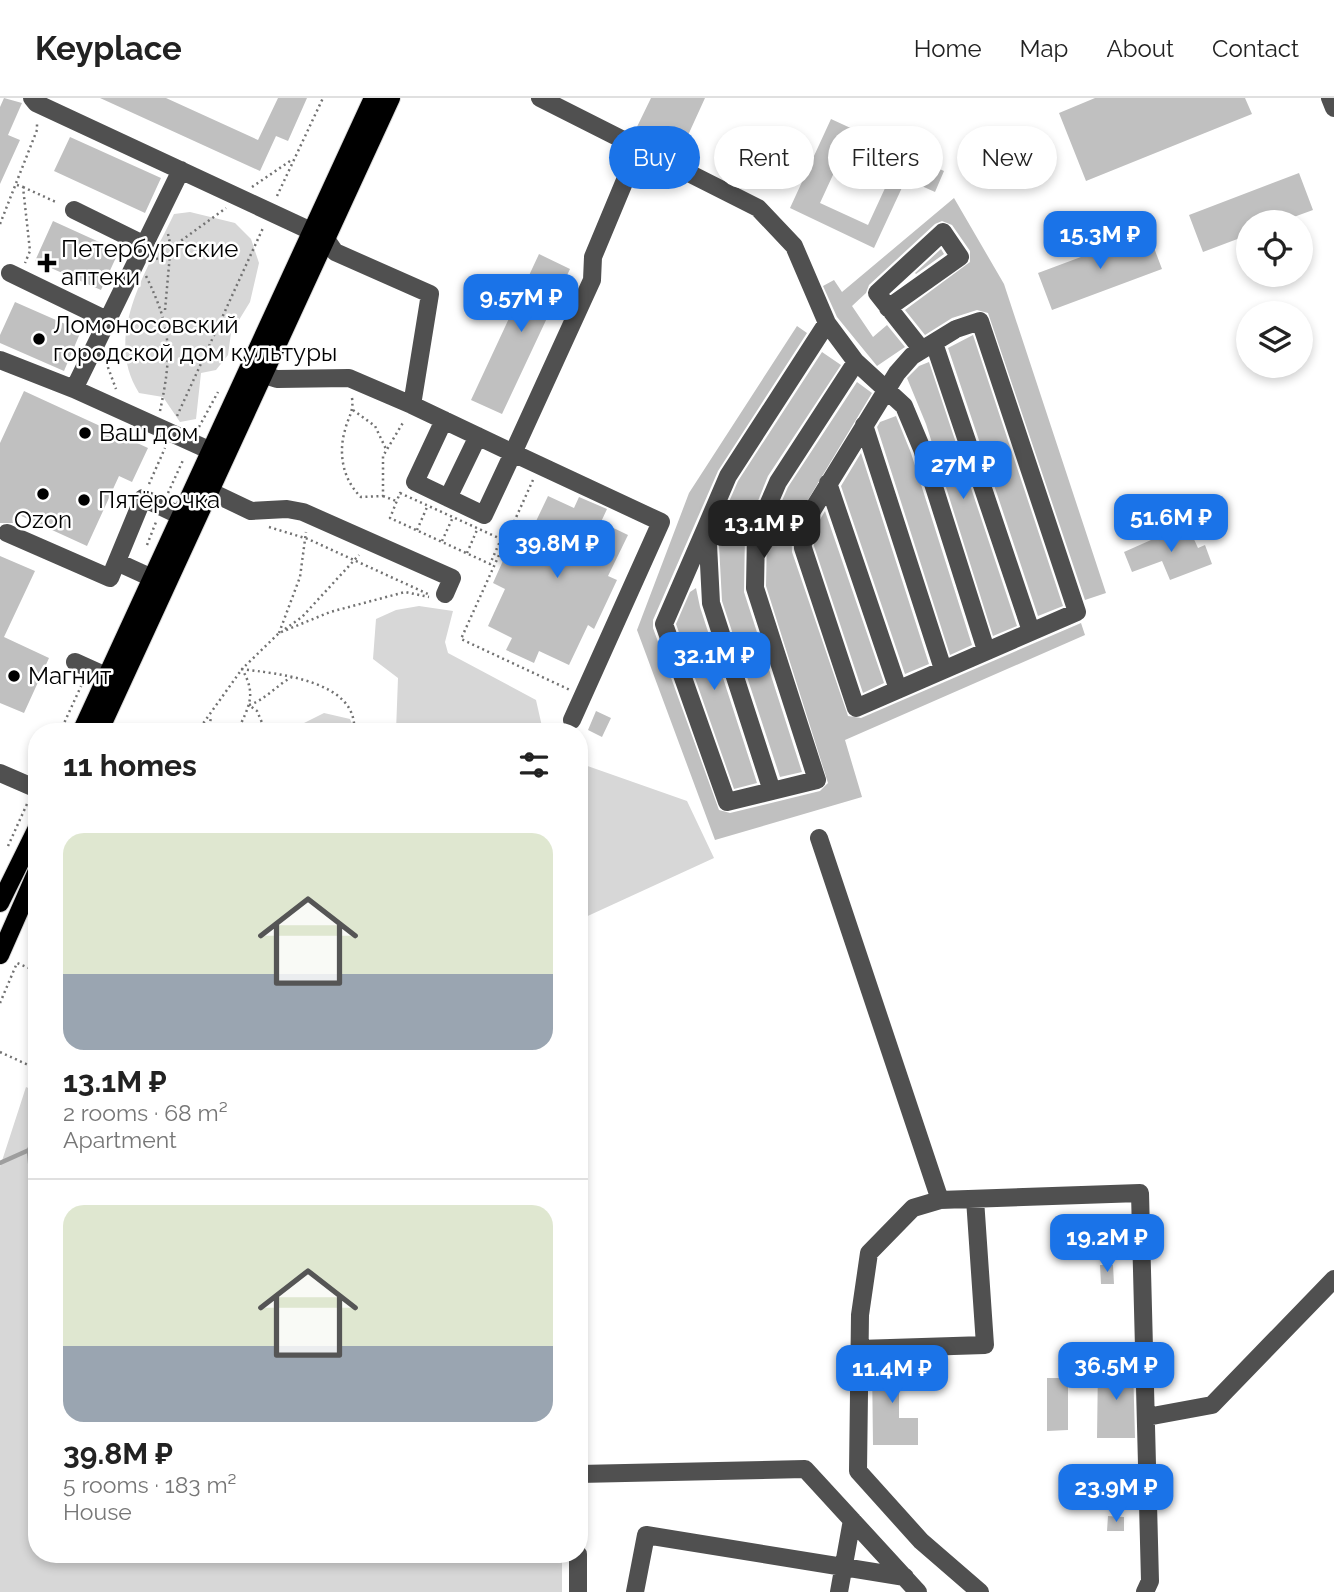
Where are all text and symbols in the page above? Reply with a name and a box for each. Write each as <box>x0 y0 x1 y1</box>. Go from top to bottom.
text: Keyplace <box>35 29 182 68</box>
text: Home <box>914 34 982 63</box>
text: Map <box>1020 34 1068 63</box>
text: About <box>1106 34 1174 63</box>
text: Contact <box>1212 34 1299 63</box>
chip: Buy <box>609 126 700 189</box>
chip: Rent <box>714 126 814 189</box>
chip: Filters <box>828 126 943 189</box>
chip: New <box>957 126 1057 189</box>
map controls <box>1236 210 1313 378</box>
button: locate <box>1236 210 1313 287</box>
pin: 15.3M ₽ <box>1035 212 1165 271</box>
text: 15.3M ₽ <box>1060 220 1140 247</box>
place label: Петербургские аптеки <box>61 234 238 291</box>
marker: Петербургские аптеки <box>39 255 55 271</box>
pin: 9.57M ₽ <box>456 274 586 334</box>
text: 9.57M ₽ <box>479 283 563 310</box>
button: layers <box>1236 301 1313 378</box>
place label: Ломоносовский городской дом культуры <box>53 310 337 367</box>
marker: Ломоносовский городской дом культуры <box>31 331 47 347</box>
place label: Ваш дом <box>99 418 198 447</box>
marker: Ваш дом <box>77 425 93 441</box>
pin: 27M ₽ <box>914 442 1012 501</box>
text: 27M ₽ <box>931 450 995 477</box>
place label: Пятёрочка <box>98 485 220 514</box>
marker: Ozon <box>35 486 51 502</box>
marker: Пятёрочка <box>76 492 92 508</box>
pin: 51.6M ₽ <box>1106 494 1236 554</box>
pin: 13.1M ₽ <box>699 500 829 560</box>
text: 51.6M ₽ <box>1130 503 1212 530</box>
place label: Ozon <box>14 505 72 534</box>
text: 13.1M ₽ <box>724 509 804 536</box>
pin: 39.8M ₽ <box>492 520 622 580</box>
text: 39.8M ₽ <box>515 529 599 556</box>
pin: 32.1M ₽ <box>649 632 779 692</box>
text: 32.1M ₽ <box>673 641 755 668</box>
place label: Магнит <box>28 661 112 690</box>
marker: Магнит <box>6 668 22 684</box>
icon: filters <box>515 746 553 784</box>
text: 11 homes <box>63 748 197 783</box>
icon: home <box>245 878 371 1004</box>
text: 13.1M ₽ <box>63 1064 167 1099</box>
text: 2 rooms · 68 m² <box>63 1099 228 1126</box>
text: Apartment <box>63 1126 177 1153</box>
pin: 19.2M ₽ <box>1042 1214 1172 1274</box>
text: 19.2M ₽ <box>1066 1223 1148 1250</box>
icon: home <box>245 1250 371 1376</box>
pin: 36.5M ₽ <box>1051 1342 1181 1402</box>
pin: 11.4M ₽ <box>827 1346 957 1405</box>
text: 36.5M ₽ <box>1074 1351 1158 1378</box>
text: 11.4M ₽ <box>852 1354 932 1381</box>
text: 39.8M ₽ <box>63 1436 173 1471</box>
pin: 23.9M ₽ <box>1051 1464 1181 1524</box>
text: 5 rooms · 183 m² <box>63 1471 237 1498</box>
text: 23.9M ₽ <box>1074 1473 1158 1500</box>
text: House <box>63 1498 132 1525</box>

